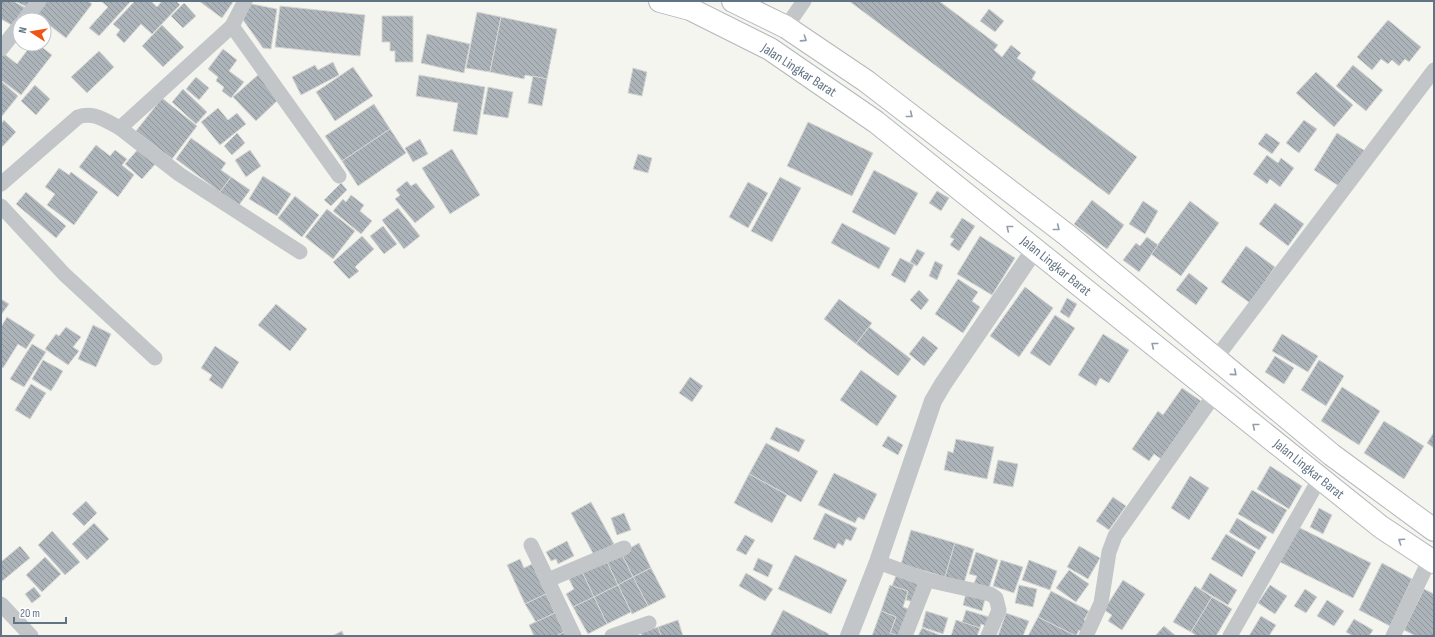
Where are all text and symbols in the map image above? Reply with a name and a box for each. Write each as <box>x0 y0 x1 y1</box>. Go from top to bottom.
north arrow <box>12 12 52 52</box>
text: N <box>16 26 30 34</box>
one-way arrow <box>800 34 807 42</box>
street label: Jalan Lingkar Barat <box>757 39 840 101</box>
one-way arrow <box>906 110 913 117</box>
one-way arrow <box>1053 223 1060 230</box>
one-way arrow <box>1006 226 1013 233</box>
street label: Jalan Lingkar Barat <box>1016 232 1095 300</box>
one-way arrow <box>1151 343 1158 350</box>
one-way arrow <box>1229 368 1236 375</box>
one-way arrow <box>1252 424 1260 431</box>
street label: Jalan Lingkar Barat <box>1269 435 1348 503</box>
one-way arrow <box>1399 539 1406 546</box>
scale bar <box>14 599 66 625</box>
text: 20 m <box>20 606 40 621</box>

